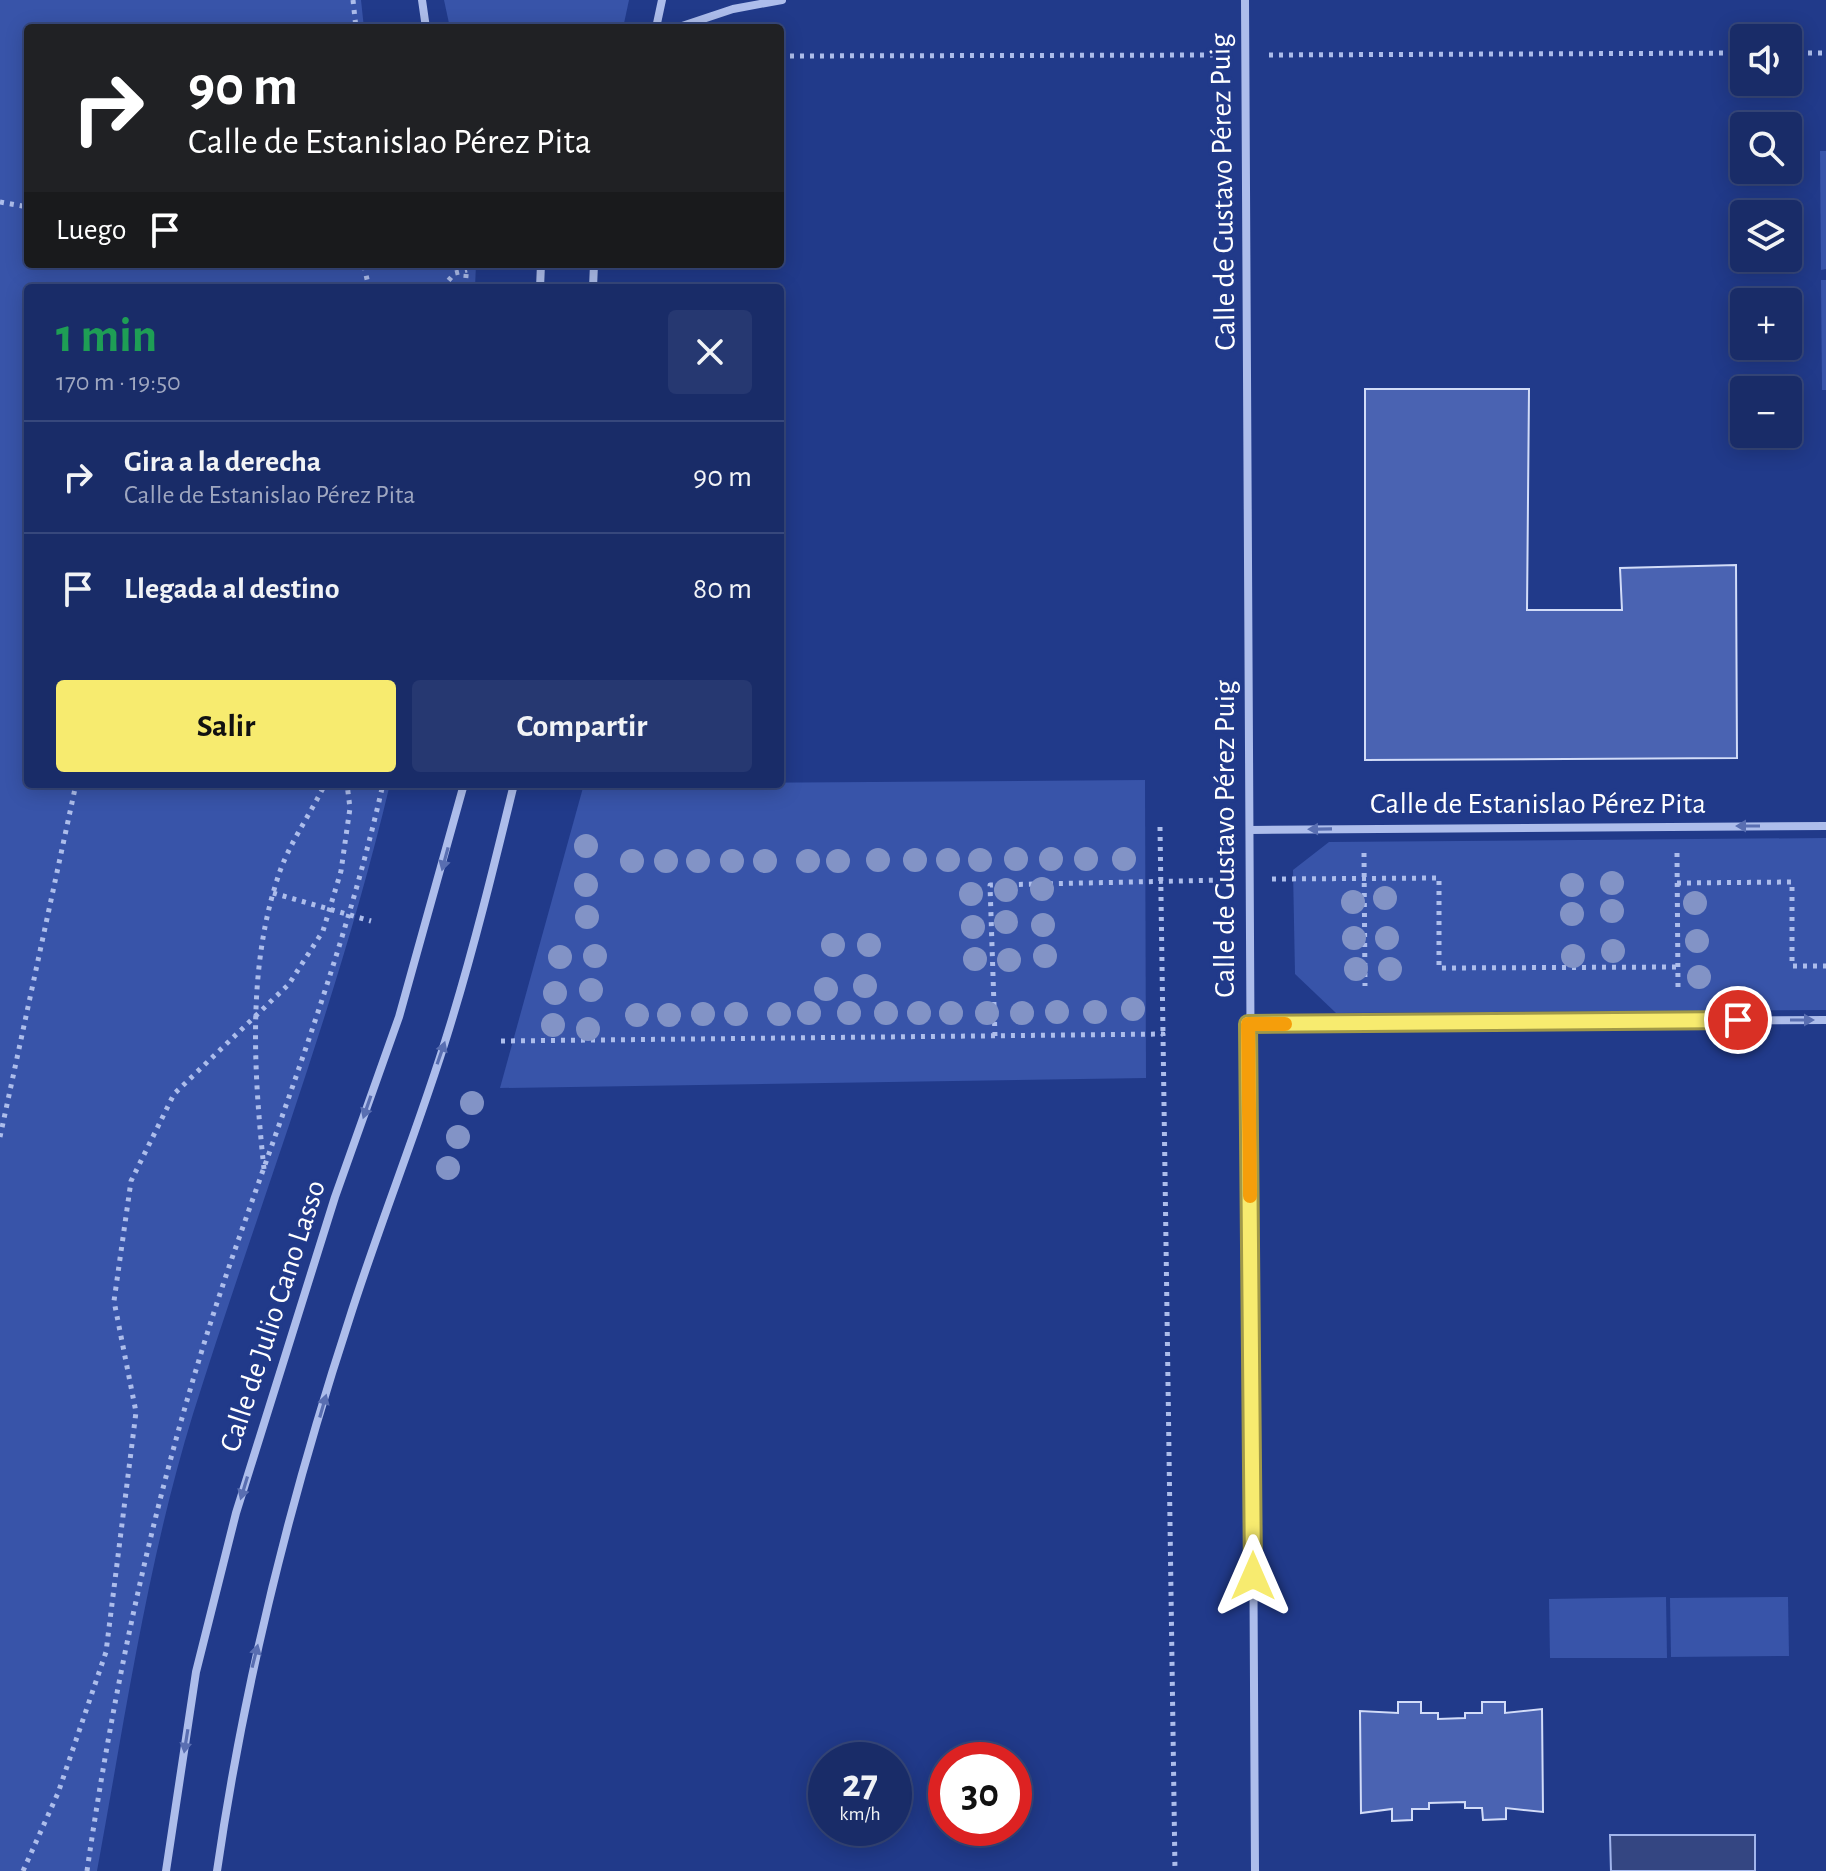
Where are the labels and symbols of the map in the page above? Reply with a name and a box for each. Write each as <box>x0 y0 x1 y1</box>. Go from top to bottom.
street label: Calle de Gustavo Pérez Puig <box>1205 33 1241 351</box>
street label: Calle de Gustavo Pérez Puig <box>1210 680 1240 998</box>
street label: Calle de Estanislao Pérez Pita <box>1370 789 1706 819</box>
one-way arrow <box>1735 820 1760 832</box>
one-way arrow <box>1307 823 1332 836</box>
one-way arrow <box>438 847 450 872</box>
pin <box>1704 986 1772 1054</box>
one-way arrow <box>1790 1014 1815 1026</box>
one-way arrow <box>435 1040 447 1064</box>
one-way arrow <box>360 1096 373 1120</box>
street label: Calle de Julio Cano Lasso <box>215 1176 331 1456</box>
one-way arrow <box>317 1393 330 1417</box>
one-way arrow <box>237 1476 250 1500</box>
position arrow <box>1211 1534 1295 1618</box>
one-way arrow <box>249 1644 262 1669</box>
one-way arrow <box>179 1729 192 1754</box>
speed limit sign: 30 <box>928 1742 1032 1846</box>

